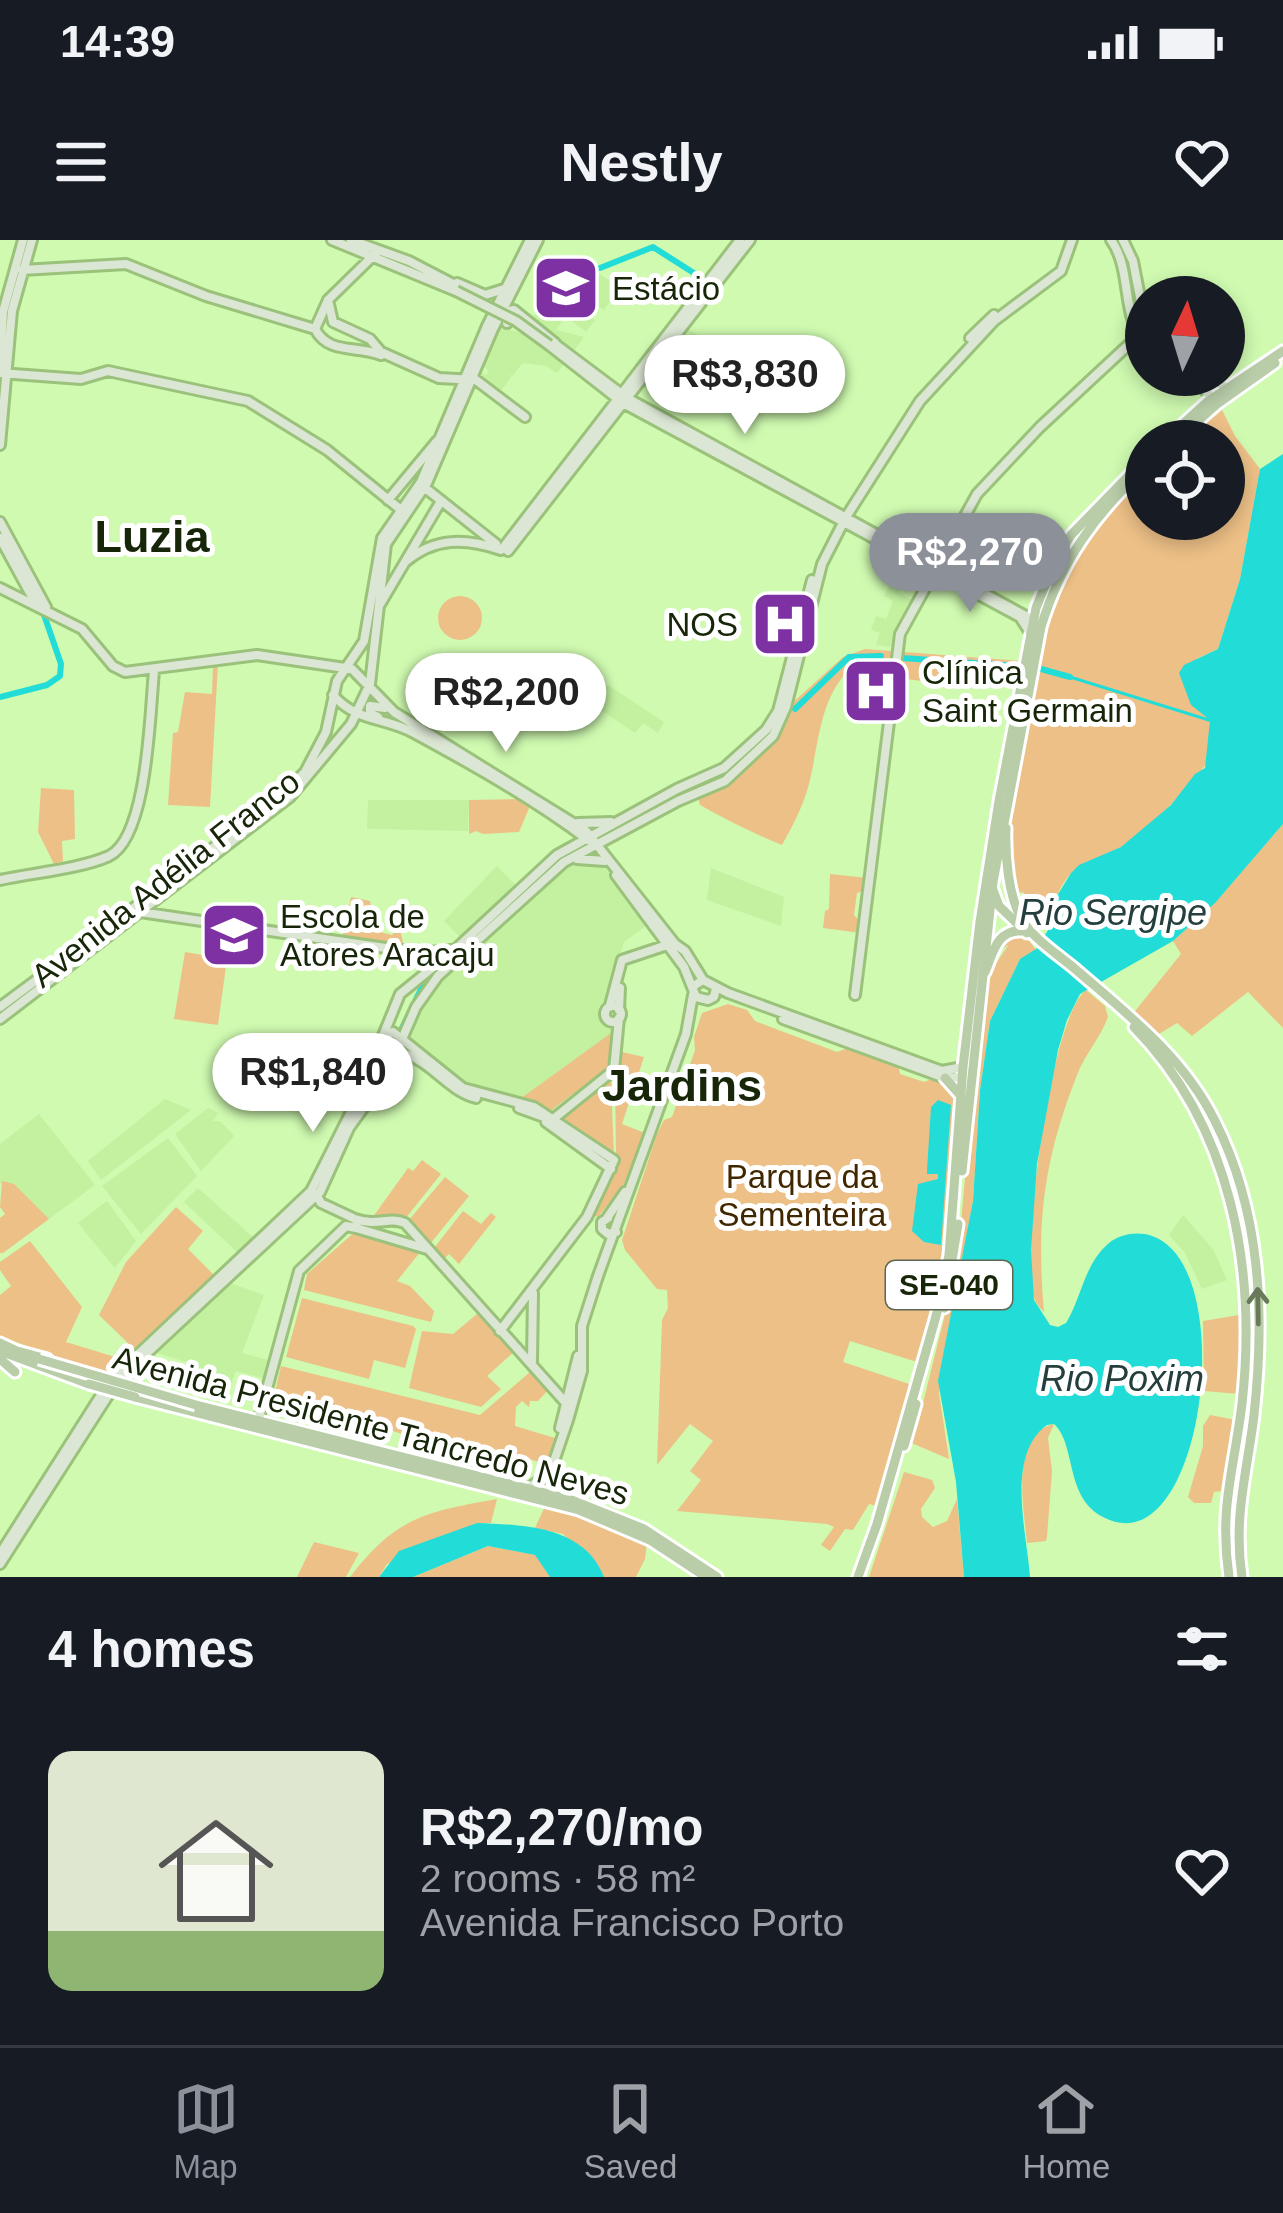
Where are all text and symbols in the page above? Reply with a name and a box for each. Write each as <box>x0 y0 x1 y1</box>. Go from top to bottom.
text: 14:39 <box>60 16 175 67</box>
icon: menu <box>48 129 114 195</box>
icon: heart <box>1169 129 1235 195</box>
text: Nestly <box>560 132 723 192</box>
school or university icon: Estácio <box>531 253 601 323</box>
place label: Estácio <box>612 270 720 307</box>
north arrow <box>1125 276 1245 396</box>
map controls <box>1125 276 1245 540</box>
pin: R$3,830 <box>634 335 856 437</box>
text: R$3,830 <box>671 352 819 395</box>
button: locate <box>1125 420 1245 540</box>
district label: Luzia <box>94 511 210 562</box>
pin: R$2,270 <box>859 513 1081 615</box>
text: R$2,270 <box>896 530 1044 573</box>
hospital icon: NOS <box>750 589 820 659</box>
place label: NOS <box>666 606 738 643</box>
pin: R$2,200 <box>395 653 617 755</box>
place label: Clínica Saint Germain <box>922 654 1133 729</box>
hospital icon: Clínica Saint Germain <box>841 656 911 726</box>
text: R$2,200 <box>432 670 580 713</box>
street label: Avenida Adélia Franco <box>24 762 307 994</box>
water label: Rio Sergipe <box>1019 892 1207 933</box>
place label: Escola de Atores Aracaju <box>280 898 495 973</box>
school or university icon: Escola de Atores Aracaju <box>199 900 269 970</box>
pin: R$1,840 <box>202 1033 424 1135</box>
text: R$1,840 <box>239 1050 387 1093</box>
district label: Jardins <box>602 1060 762 1111</box>
park label: Parque da Sementeira <box>718 1158 887 1233</box>
road number: SE-040 <box>886 1261 1012 1309</box>
one-way arrow <box>1246 1287 1269 1326</box>
street label: Avenida Presidente Tancredo Neves <box>109 1339 633 1512</box>
water label: Rio Poxim <box>1040 1358 1204 1399</box>
icon: filters <box>1169 1616 1235 1682</box>
text: 4 homes <box>48 1621 255 1678</box>
icon: home <box>144 1799 288 1943</box>
text: R$2,270/mo <box>420 1799 704 1856</box>
icon: heart <box>1169 1838 1235 1904</box>
text: 2 rooms · 58 m² <box>420 1857 695 1900</box>
text: Avenida Francisco Porto <box>420 1901 844 1944</box>
tab: Map <box>173 2076 239 2186</box>
tab: Saved <box>584 2076 677 2186</box>
tab: Home <box>1022 2076 1110 2186</box>

